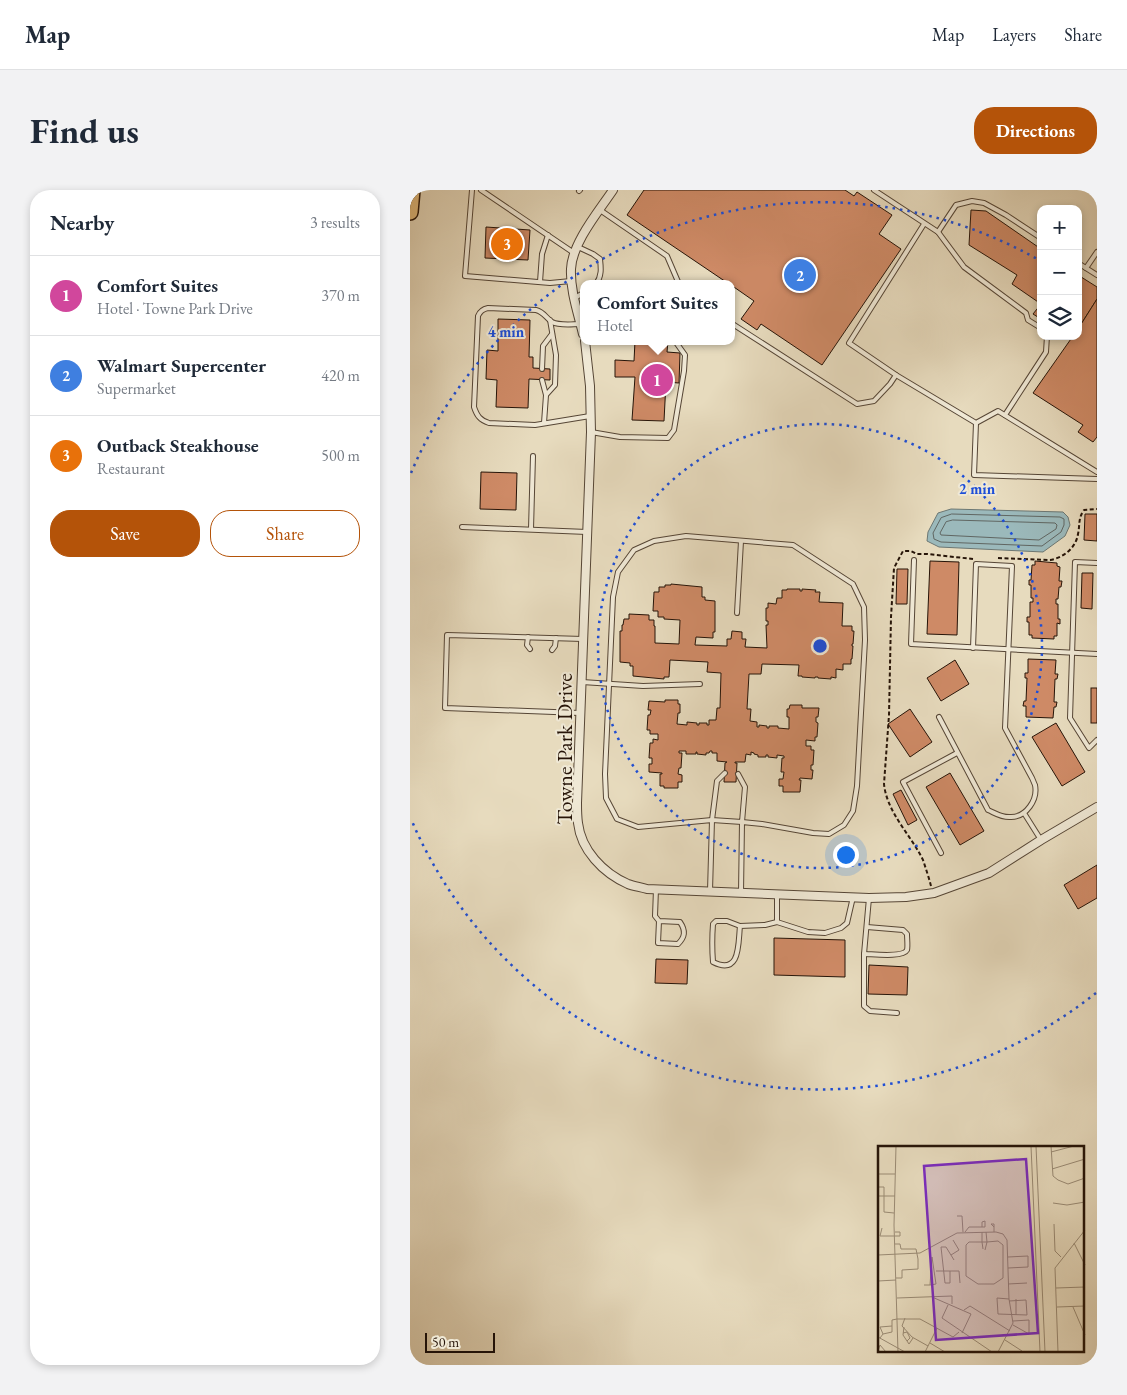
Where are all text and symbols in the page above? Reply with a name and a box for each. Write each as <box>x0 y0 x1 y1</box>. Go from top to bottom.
text: Map <box>25 19 70 50</box>
text: Map <box>932 23 964 46</box>
text: Layers <box>992 23 1036 46</box>
text: Share <box>1064 23 1102 46</box>
button: Directions <box>974 107 1097 154</box>
text: Find us <box>30 108 139 153</box>
map controls <box>1037 205 1082 340</box>
button: + <box>1037 205 1082 250</box>
text: Nearby <box>50 209 114 236</box>
text: 3 results <box>310 212 360 233</box>
pin: 3 <box>491 225 523 263</box>
button: − <box>1037 250 1082 295</box>
pin: 2 <box>784 256 816 294</box>
text: Comfort Suites <box>97 273 218 298</box>
popup <box>580 280 735 345</box>
text: 1 <box>62 285 70 306</box>
text: 370 m <box>321 285 360 306</box>
text: Comfort Suites <box>597 290 718 315</box>
button: layers <box>1037 295 1082 340</box>
text: Hotel · Towne Park Drive <box>97 298 253 319</box>
text: Hotel <box>597 315 633 336</box>
text: 4 min <box>488 322 525 341</box>
text: Walmart Supercenter <box>97 353 266 378</box>
pin: 1 <box>641 361 673 399</box>
text: 2 <box>62 365 70 386</box>
text: 420 m <box>321 365 360 386</box>
text: Supermarket <box>97 378 176 399</box>
text: Outback Steakhouse <box>97 433 259 458</box>
text: 3 <box>62 445 70 466</box>
text: 500 m <box>321 445 360 466</box>
text: Restaurant <box>97 458 165 479</box>
text: 2 min <box>959 479 996 498</box>
button: Save <box>50 510 200 557</box>
button: Share <box>210 510 360 557</box>
centre of rings <box>811 637 829 655</box>
street label: Towne Park Drive <box>550 673 579 825</box>
your location <box>833 842 859 868</box>
inset map <box>878 1146 1084 1352</box>
scale bar <box>425 1330 495 1353</box>
text: 50 m <box>432 1333 459 1351</box>

